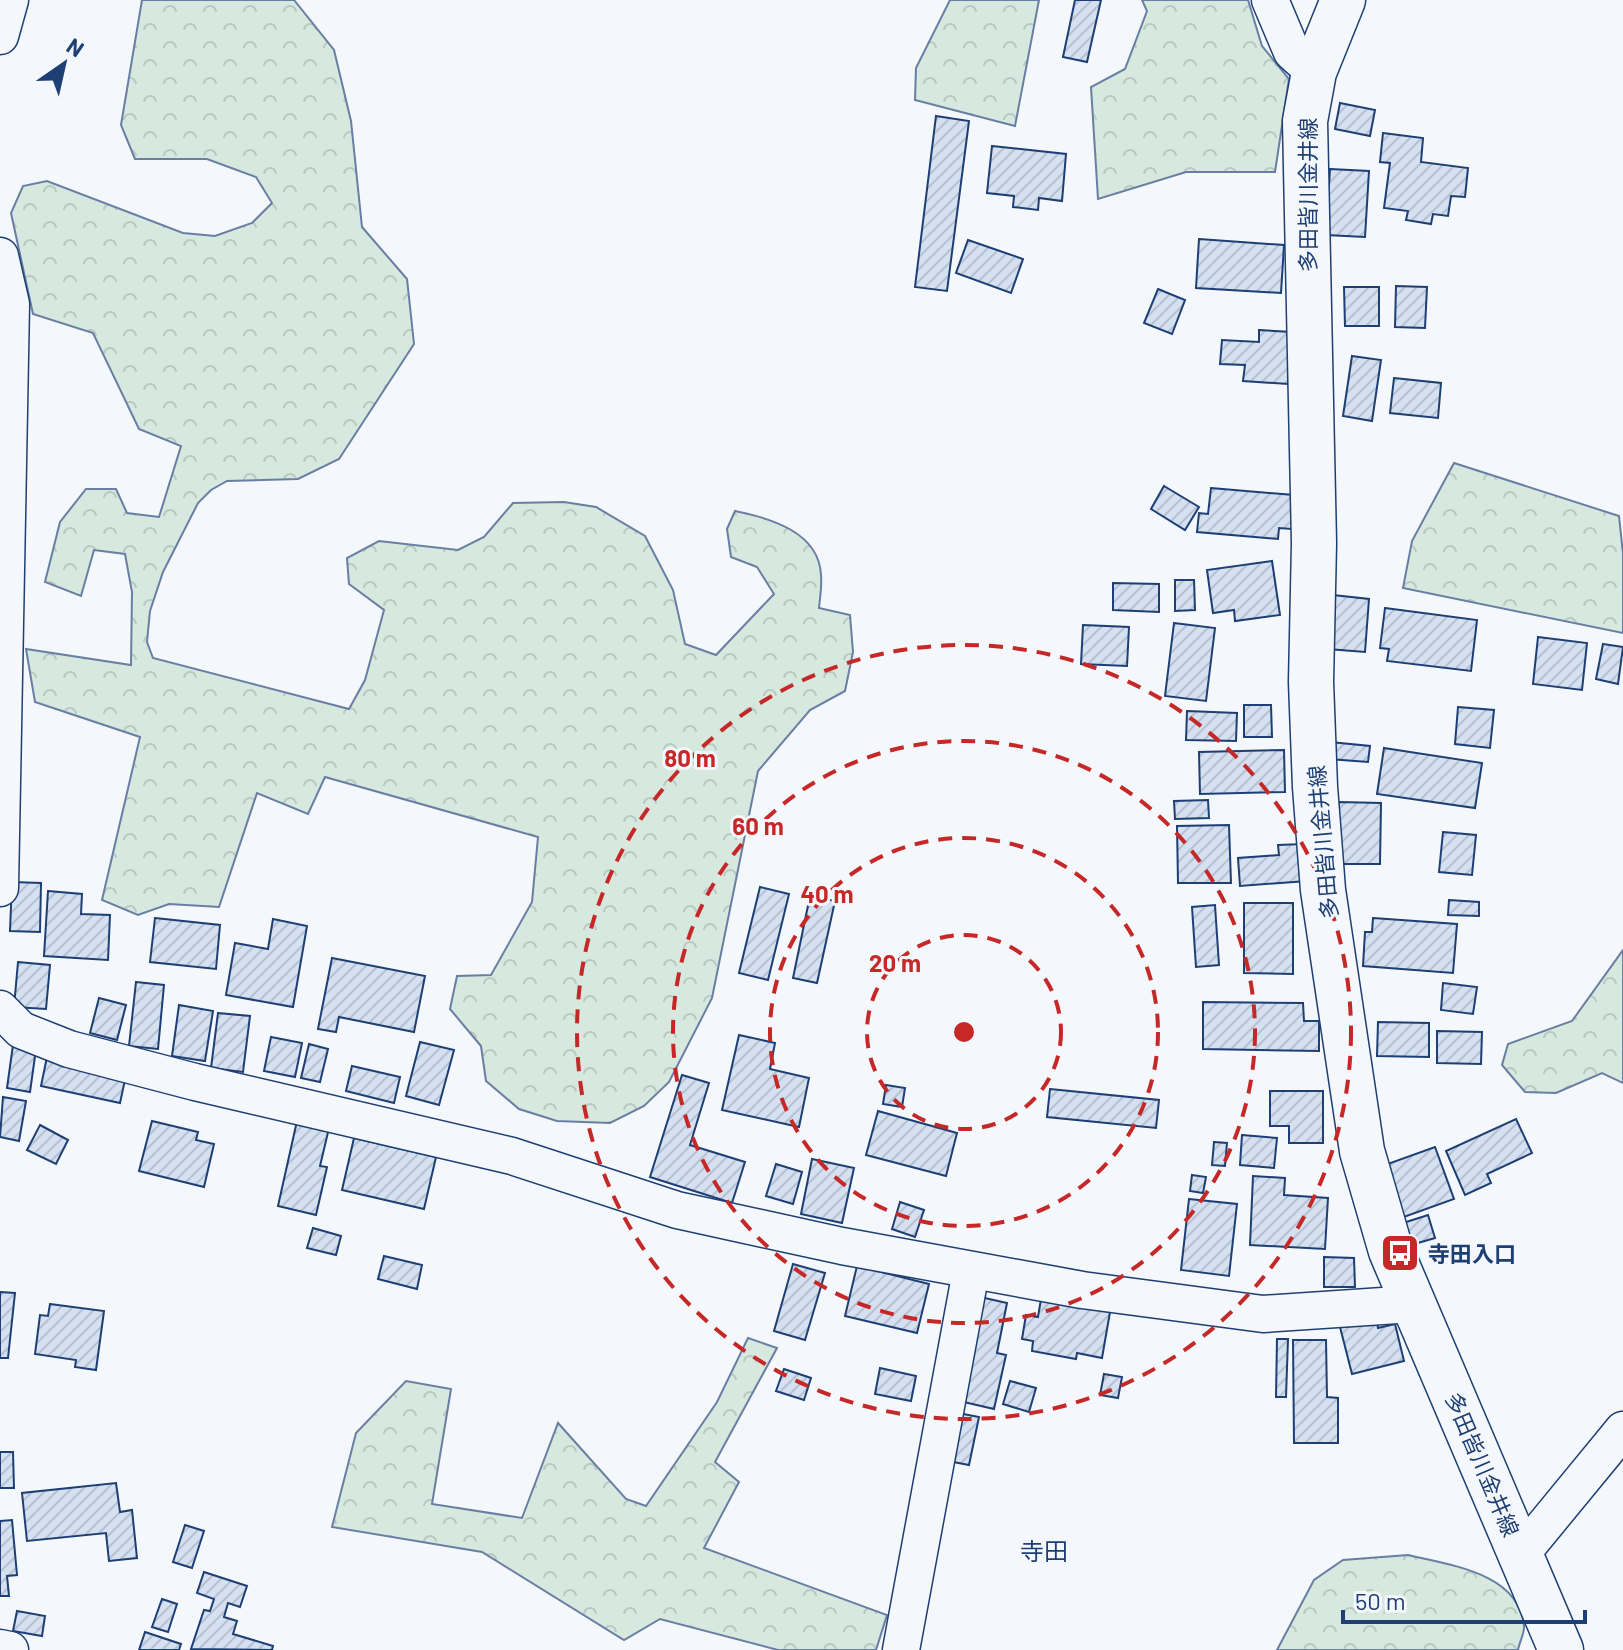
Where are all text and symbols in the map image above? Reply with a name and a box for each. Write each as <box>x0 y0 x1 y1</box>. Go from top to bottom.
north arrow <box>24 24 104 104</box>
text: N <box>62 32 89 61</box>
street label: 多田皆川金井線 <box>1294 118 1320 272</box>
text: 80 m <box>664 743 716 772</box>
street label: 多田皆川金井線 <box>1302 764 1342 920</box>
text: 60 m <box>732 811 784 840</box>
text: 40 m <box>800 879 854 908</box>
text: 20 m <box>869 948 921 977</box>
centre of rings <box>950 1018 978 1046</box>
bus stop icon: 寺田入口 <box>1379 1232 1421 1274</box>
place label: 寺田入口 <box>1428 1240 1516 1266</box>
street label: 多田皆川金井線 <box>1441 1388 1525 1540</box>
district label: 寺田 <box>1020 1536 1068 1565</box>
scale bar <box>1343 1574 1585 1624</box>
text: 50 m <box>1355 1586 1406 1615</box>

